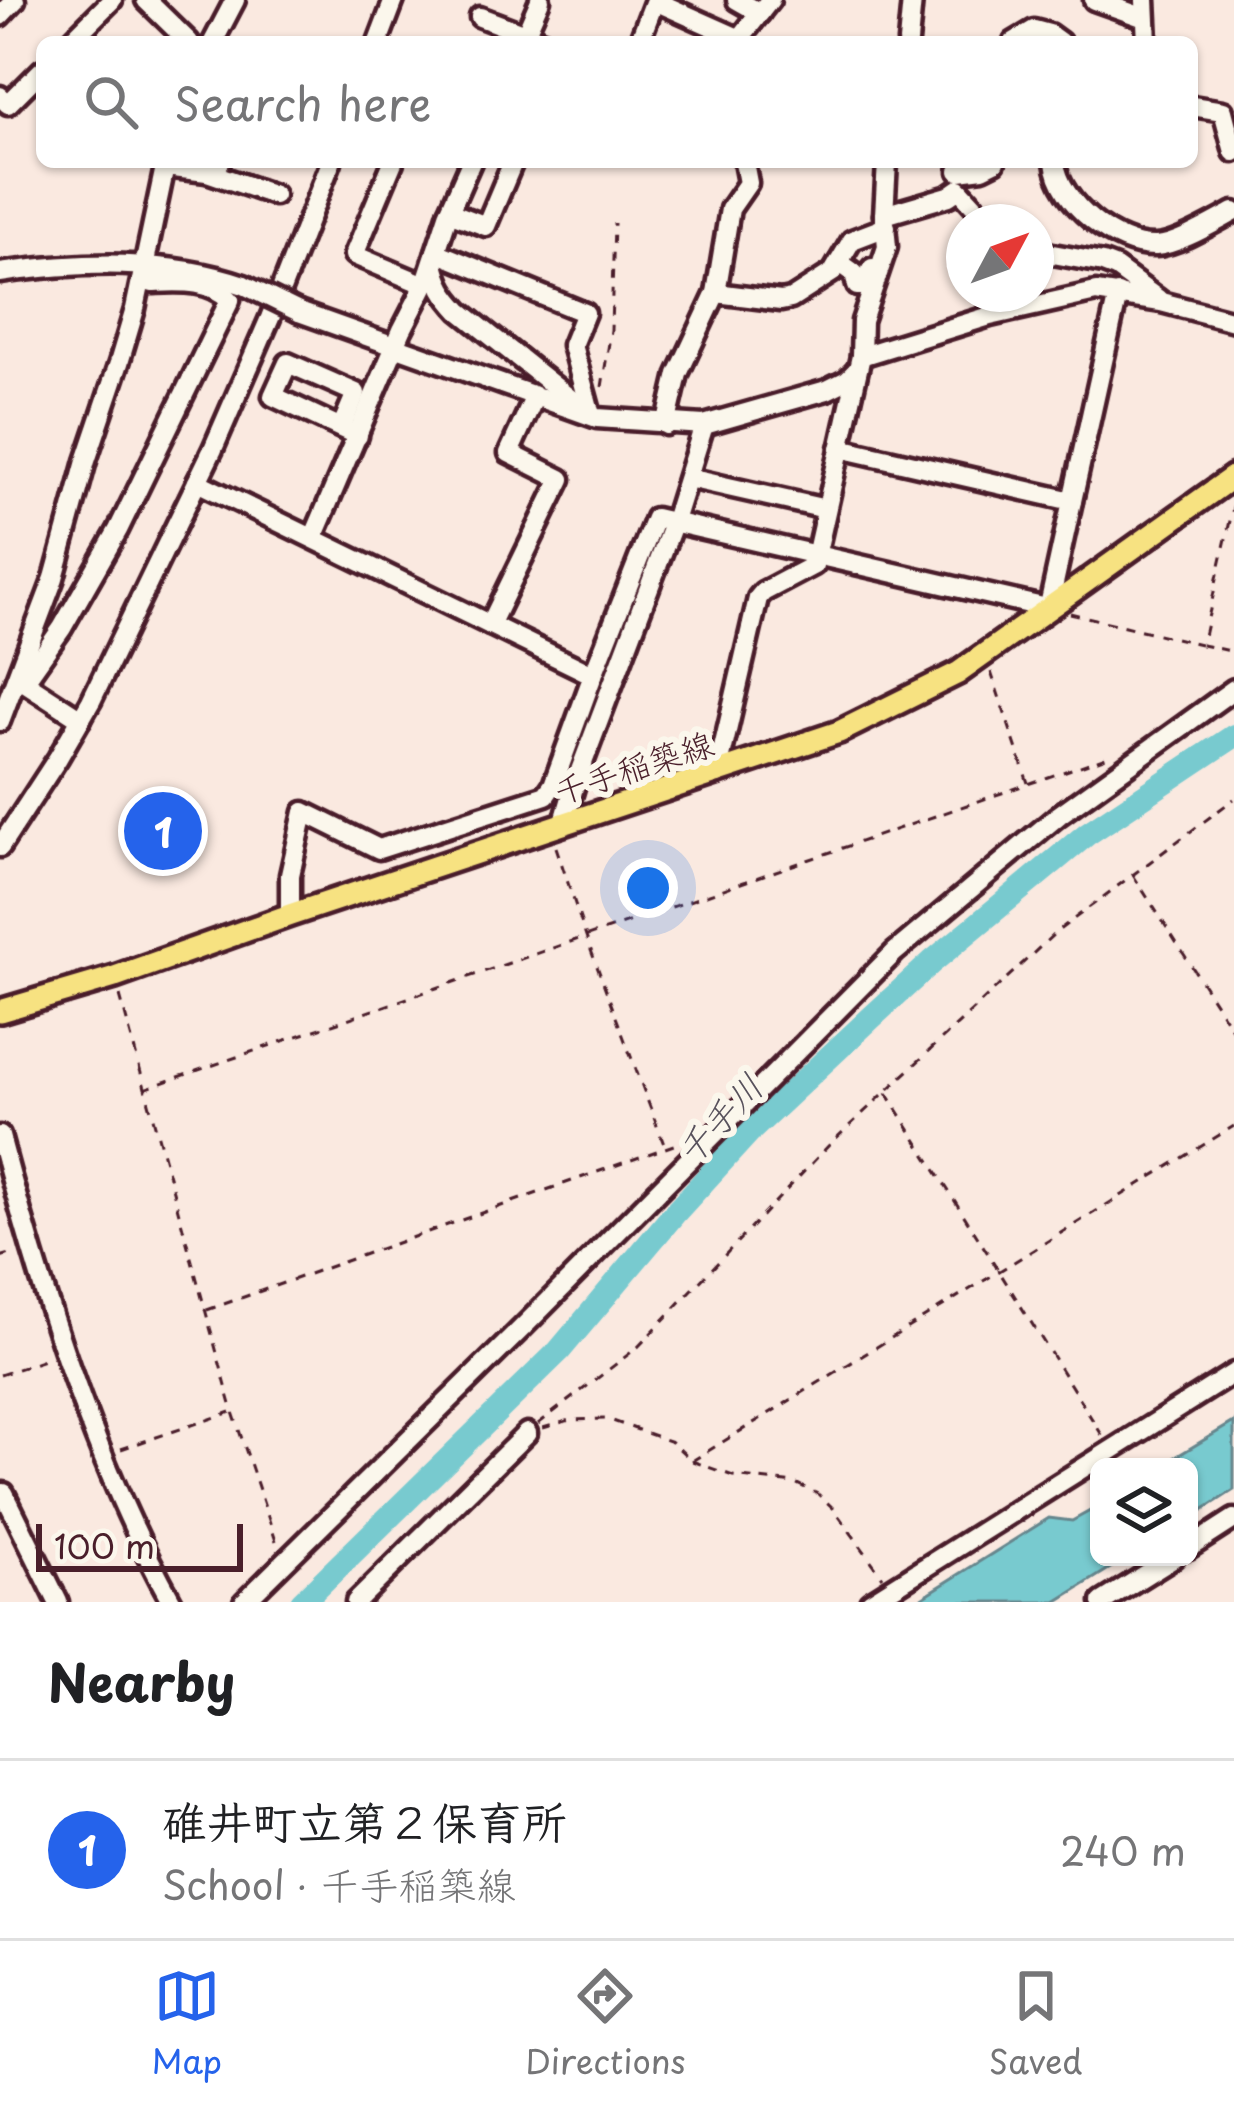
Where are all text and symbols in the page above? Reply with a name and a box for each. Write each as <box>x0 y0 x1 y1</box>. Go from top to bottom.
search box <box>36 36 1198 168</box>
text: Search here <box>174 68 431 136</box>
icon: search <box>78 69 144 135</box>
north arrow <box>946 204 1054 312</box>
street label: 千手稲築線 <box>547 717 719 815</box>
pin: 1 <box>124 786 202 876</box>
your location <box>618 858 678 918</box>
water label: 千手川 <box>661 1060 775 1176</box>
map controls <box>1090 1458 1198 1566</box>
button: layers <box>1090 1458 1198 1566</box>
scale bar <box>36 1518 243 1571</box>
text: 100 m <box>54 1520 155 1570</box>
text: Nearby <box>48 1642 235 1719</box>
text: 碓井町立第２保育所 <box>162 1786 567 1854</box>
text: 1 <box>78 1820 96 1879</box>
text: 240 m <box>1060 1820 1186 1879</box>
text: School · 千手稲築線 <box>162 1854 516 1913</box>
tab: Map <box>152 1963 222 2085</box>
tab: Directions <box>525 1963 686 2085</box>
tab: Saved <box>989 1963 1082 2085</box>

